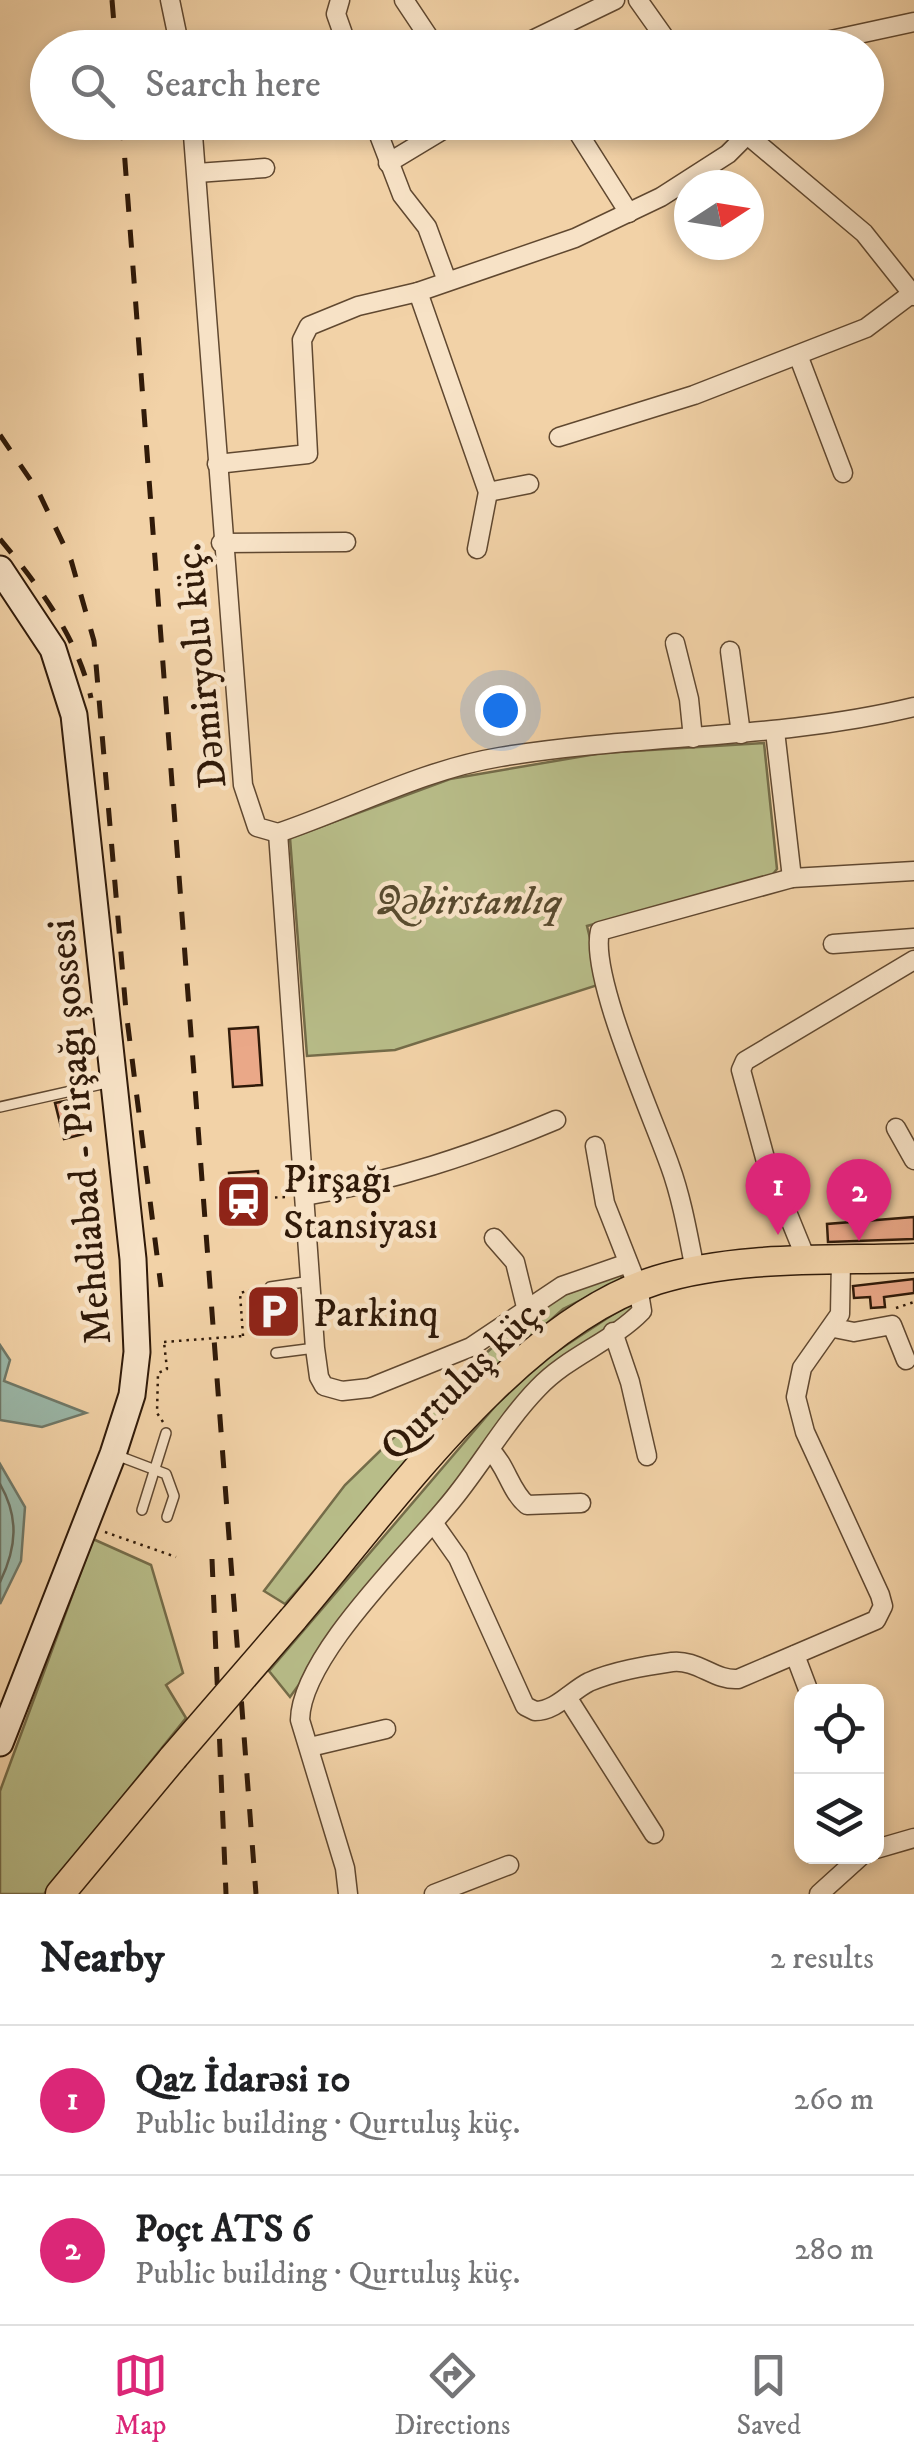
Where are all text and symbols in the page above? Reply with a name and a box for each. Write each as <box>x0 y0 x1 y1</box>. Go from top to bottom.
search box <box>30 30 884 140</box>
icon: search <box>65 58 120 113</box>
text: Search here <box>145 61 321 109</box>
north arrow <box>674 170 764 260</box>
street label: Dəmiryolu küç. <box>164 541 240 791</box>
your location <box>475 685 526 736</box>
park label: Qəbirstanlıq <box>374 878 562 928</box>
street label: Mehdiabad - Pirşağı şossesi <box>37 917 124 1346</box>
pin: 1 <box>746 1152 810 1235</box>
place label: Pirşağı Stansiyası <box>283 1156 438 1252</box>
pin: 2 <box>826 1158 892 1241</box>
station icon: Pirşağı Stansiyası <box>214 1171 274 1231</box>
parking icon: Parkinq <box>244 1282 304 1342</box>
street label: Qurtuluş küç. <box>371 1286 558 1473</box>
place label: Parkinq <box>313 1290 440 1340</box>
map controls <box>794 1684 884 1864</box>
button: locate <box>794 1684 884 1774</box>
button: layers <box>794 1774 884 1864</box>
text: Nearby <box>40 1933 164 1985</box>
text: 2 results <box>770 1939 874 1979</box>
text: Qaz İdarəsi 10 <box>135 2056 351 2104</box>
text: 1 <box>67 2080 78 2120</box>
text: 260 m <box>794 2080 874 2120</box>
text: Public building · Qurtuluş küç. <box>135 2104 520 2144</box>
text: Poçt ATS 6 <box>135 2206 311 2254</box>
text: 2 <box>65 2230 80 2270</box>
text: 280 m <box>794 2230 874 2270</box>
text: Public building · Qurtuluş küç. <box>135 2254 520 2294</box>
tab: Map <box>113 2348 168 2443</box>
tab: Directions <box>394 2348 510 2443</box>
tab: Saved <box>737 2348 801 2443</box>

